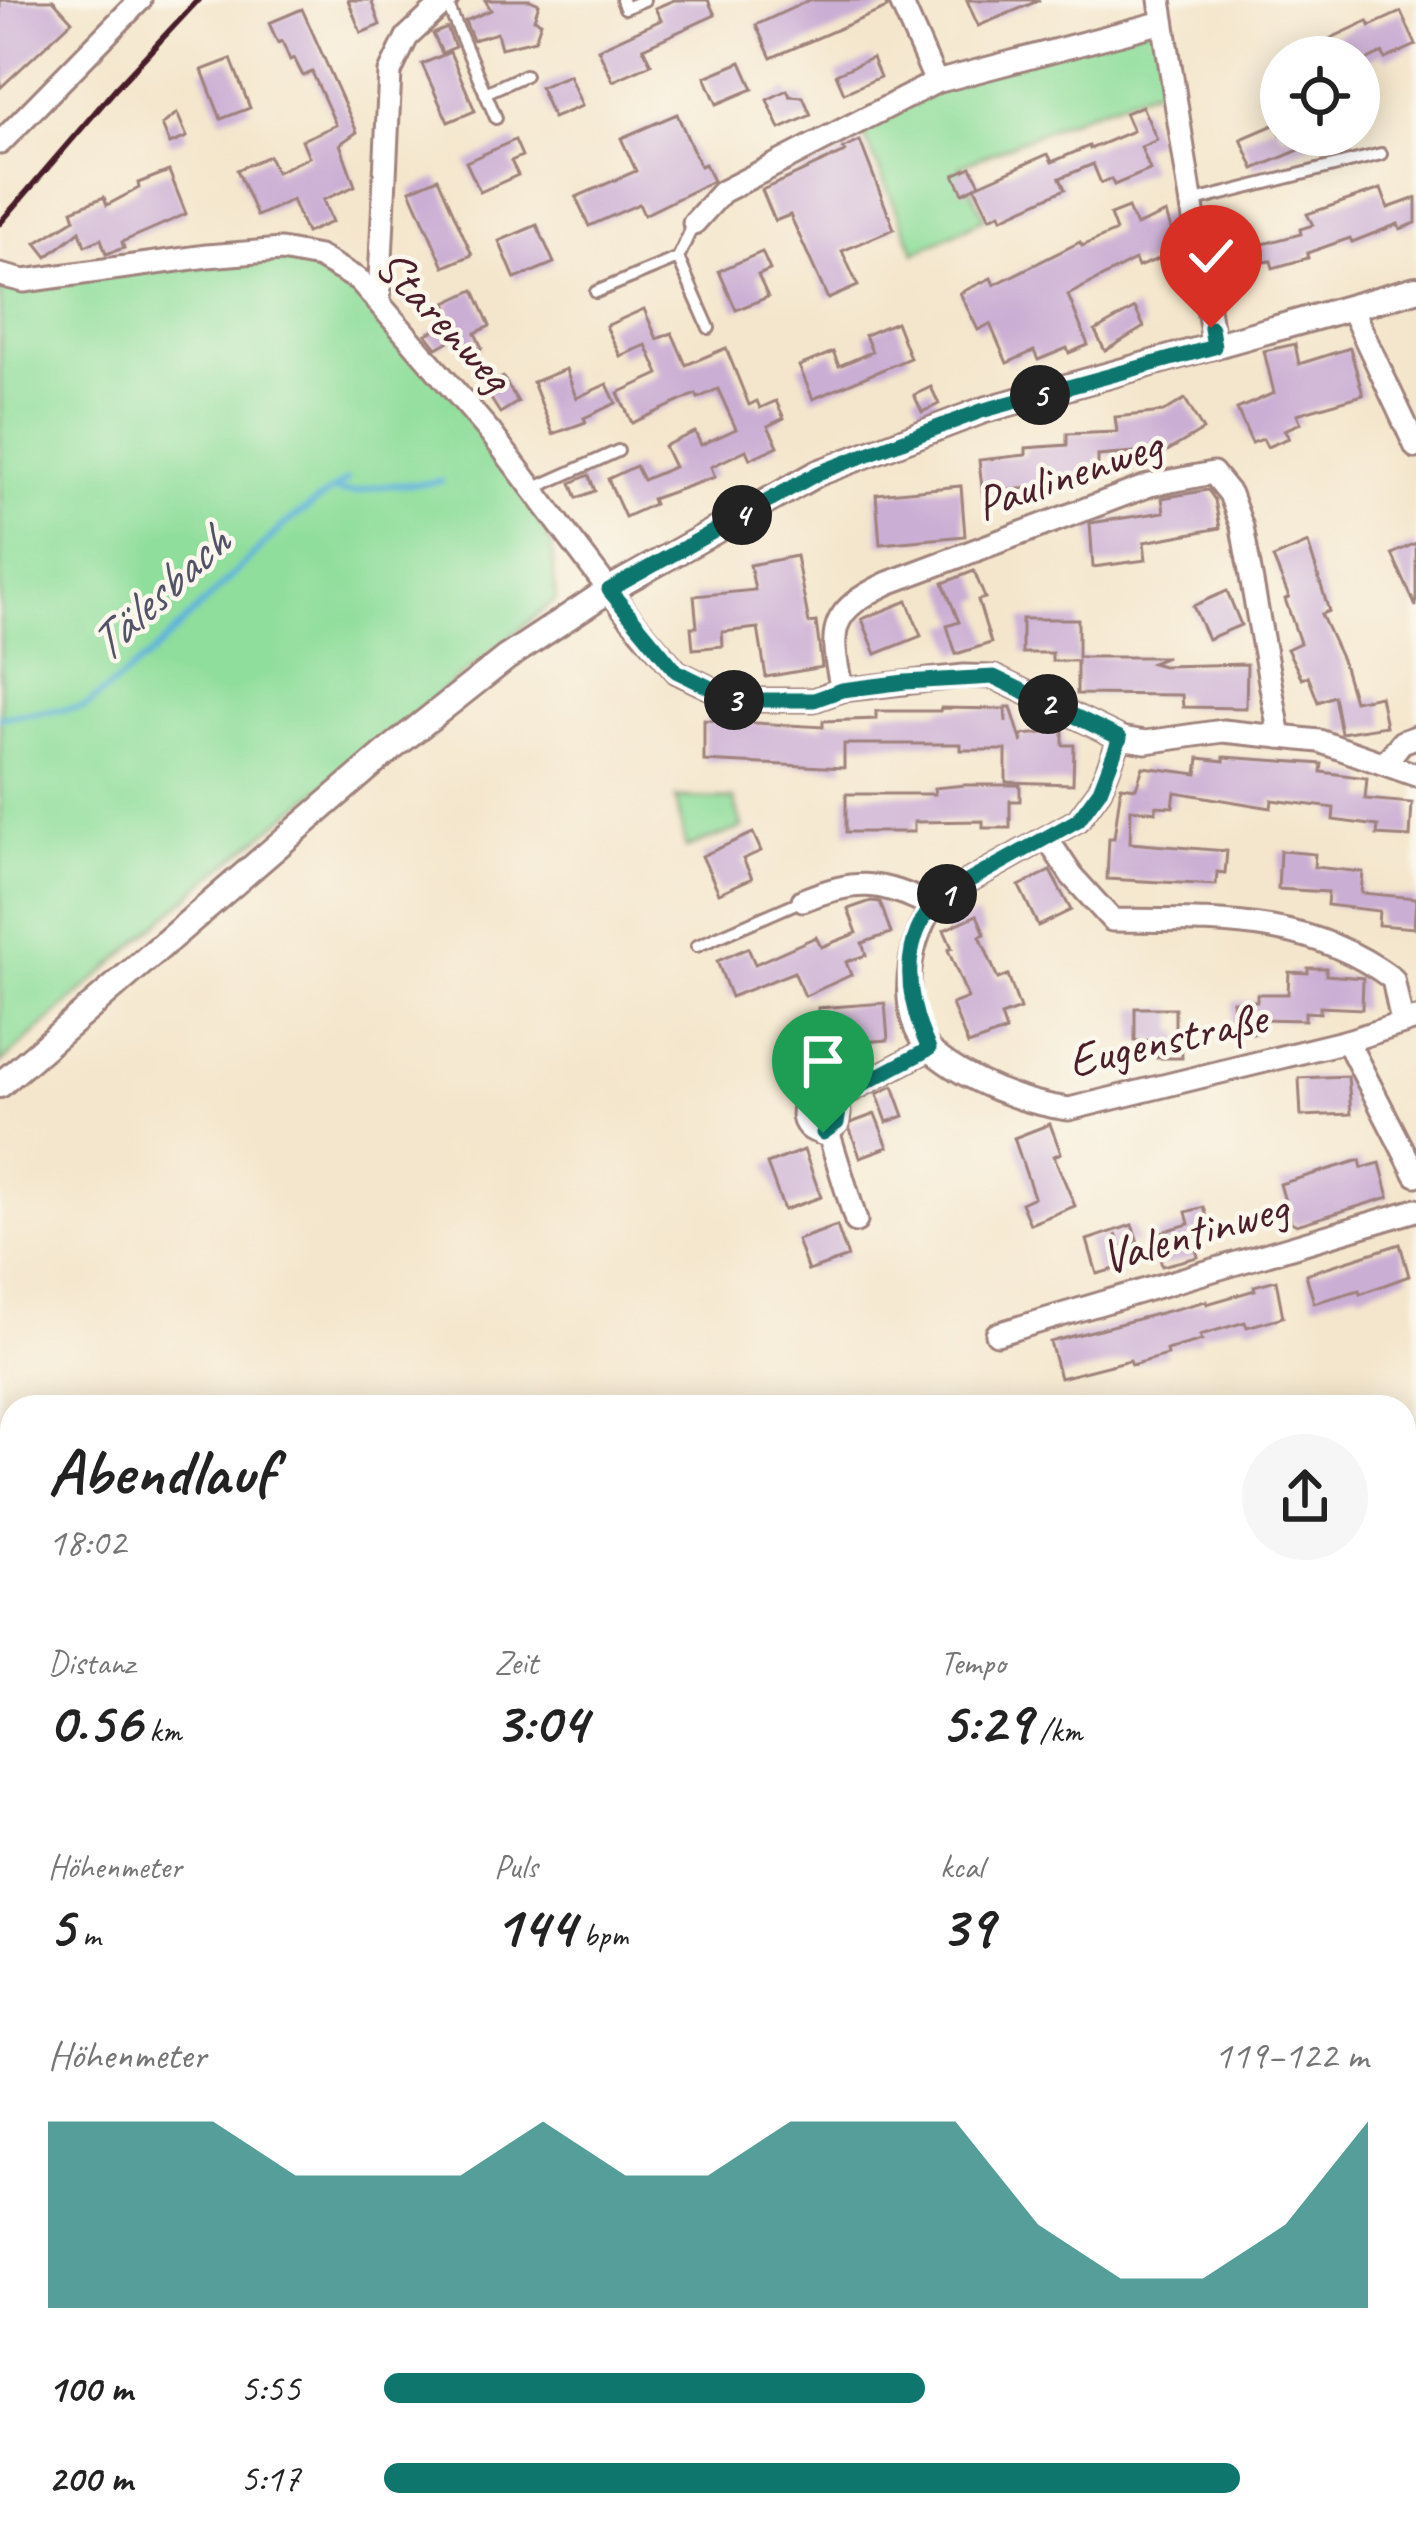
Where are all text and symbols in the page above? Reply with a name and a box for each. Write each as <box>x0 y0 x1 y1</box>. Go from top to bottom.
map controls <box>1260 36 1380 156</box>
button: locate <box>1260 36 1380 156</box>
pin <box>1160 205 1262 328</box>
icon: check <box>1178 223 1244 289</box>
street label: Starenweg <box>363 236 528 407</box>
pin: 5 <box>1010 365 1070 425</box>
text: 5 <box>1033 374 1047 416</box>
street label: Paulinenweg <box>967 413 1172 534</box>
pin: 4 <box>712 485 772 545</box>
text: 4 <box>735 494 749 536</box>
water label: Tälesbach <box>73 508 246 675</box>
pin: 3 <box>704 670 764 730</box>
pin: 2 <box>1018 674 1078 734</box>
text: 3 <box>727 679 741 721</box>
text: 2 <box>1041 683 1055 725</box>
pin: 1 <box>917 864 977 924</box>
text: 1 <box>940 873 954 915</box>
street label: Eugenstraße <box>1062 986 1275 1091</box>
pin <box>772 1010 874 1133</box>
icon: arrive <box>790 1028 856 1094</box>
street label: Valentinweg <box>1094 1176 1297 1287</box>
text: Abendlauf <box>48 1431 273 1514</box>
button: share <box>1242 1434 1368 1560</box>
text: 18:02 <box>48 1518 126 1567</box>
text: Distanz <box>48 1642 134 1684</box>
text: Zeit <box>494 1642 538 1684</box>
text: Tempo <box>940 1642 1005 1684</box>
text: 0.56 <box>48 1684 141 1760</box>
text: 3:04 <box>494 1684 587 1760</box>
text: 5:29 <box>940 1684 1031 1760</box>
text: km <box>141 1710 181 1752</box>
text: /km <box>1031 1710 1082 1752</box>
text: Höhenmeter <box>48 1846 182 1888</box>
text: Puls <box>494 1846 538 1888</box>
text: kcal <box>940 1846 984 1888</box>
text: 5 <box>48 1888 74 1964</box>
text: 144 <box>494 1888 575 1964</box>
text: 39 <box>940 1888 993 1964</box>
text: m <box>74 1914 101 1956</box>
text: bpm <box>575 1914 628 1956</box>
text: Höhenmeter <box>48 2031 206 2080</box>
text: 119–122 m <box>1214 2031 1368 2080</box>
text: 100 m <box>48 2364 132 2413</box>
text: 5:55 <box>240 2364 300 2413</box>
text: 200 m <box>48 2454 132 2503</box>
text: 5:17 <box>240 2454 300 2503</box>

